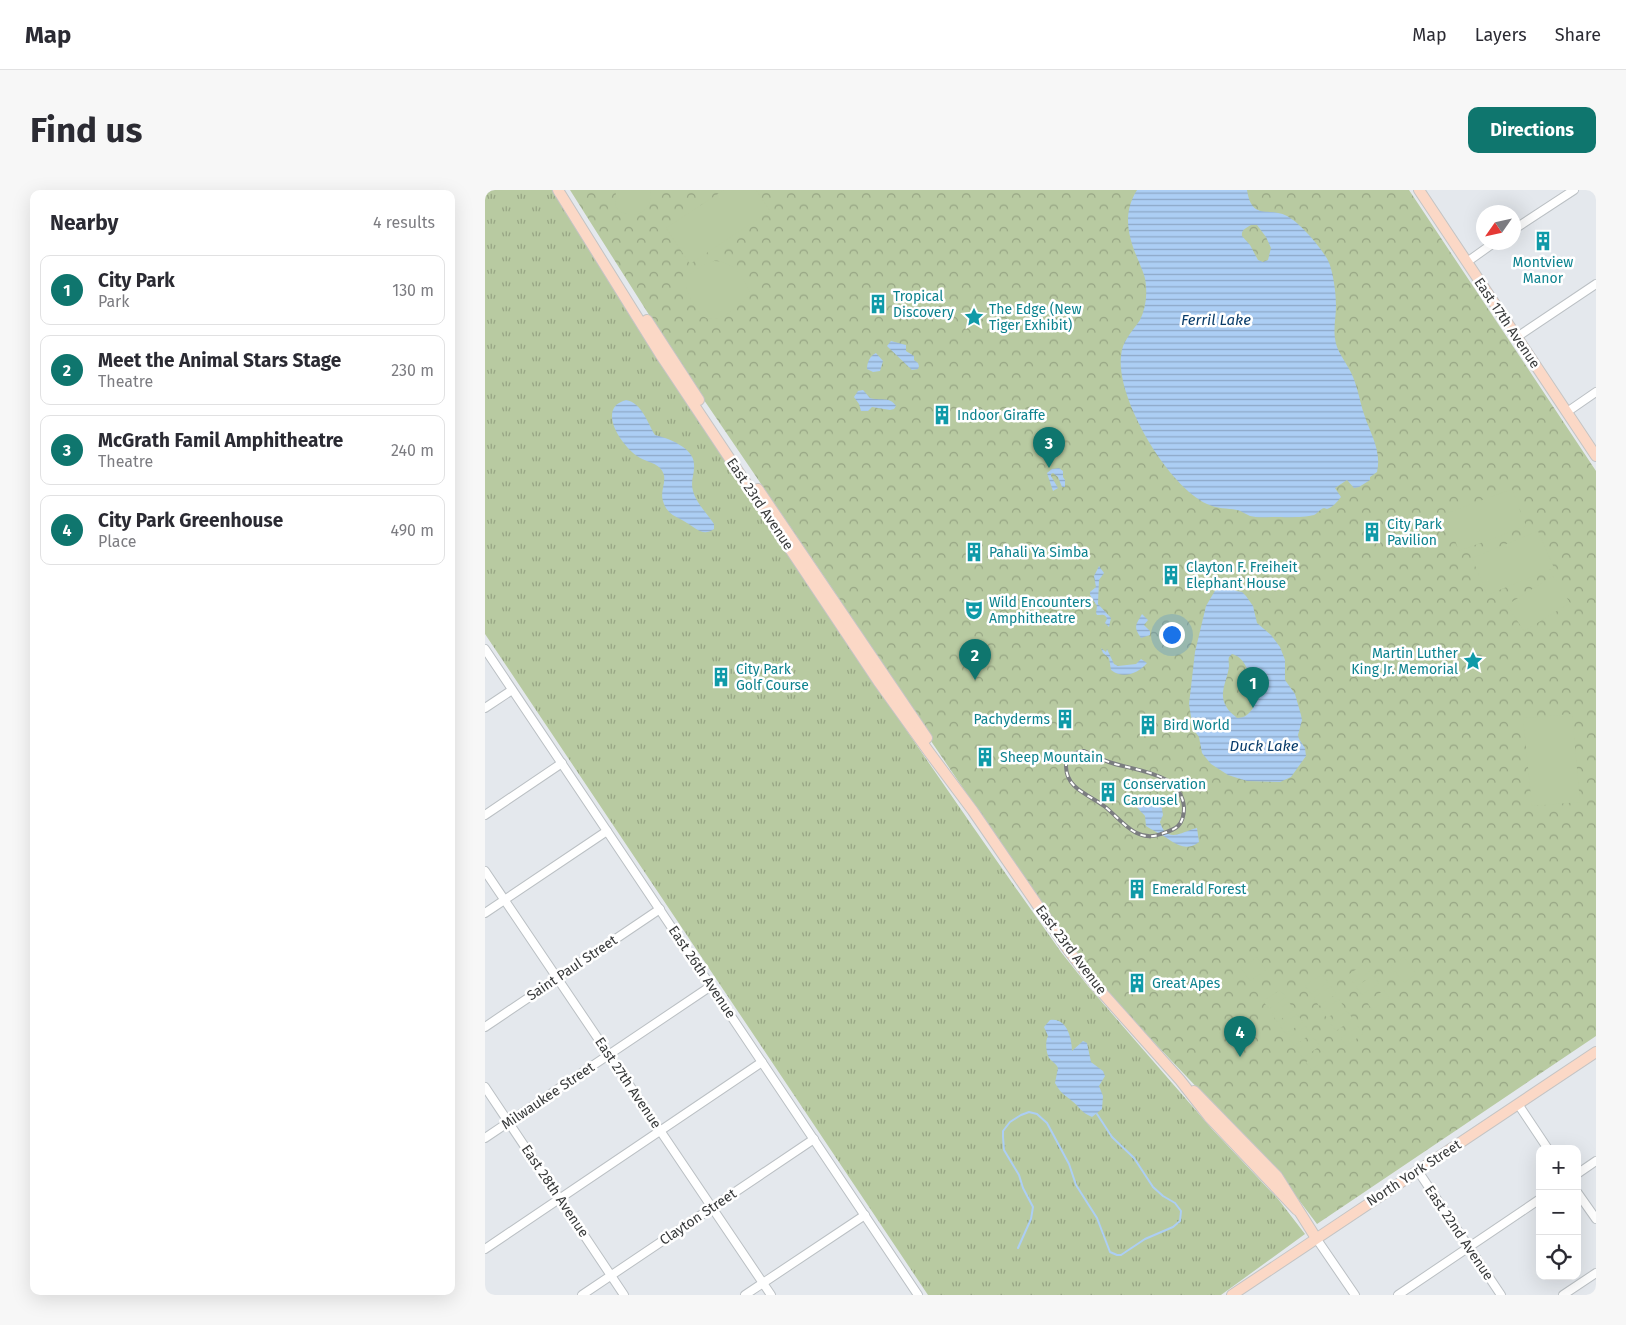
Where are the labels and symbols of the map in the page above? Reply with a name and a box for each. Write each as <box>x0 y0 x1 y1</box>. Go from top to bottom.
north arrow <box>1476 205 1521 250</box>
building icon: Montview Manor <box>1532 230 1554 252</box>
place label: Montview Manor <box>1513 254 1573 287</box>
street label: East 17th Avenue <box>1470 274 1544 372</box>
place label: Tropical Discovery <box>893 288 954 321</box>
building icon: Tropical Discovery <box>867 293 889 315</box>
place label: The Edge (New Tiger Exhibit) <box>989 301 1082 334</box>
place icon: The Edge (New Tiger Exhibit) <box>963 306 985 328</box>
water label: Ferril Lake <box>1181 311 1251 329</box>
building icon: Indoor Giraffe <box>931 404 953 426</box>
place label: Indoor Giraffe <box>957 407 1045 424</box>
pin: 3 <box>1033 427 1065 468</box>
street label: East 23rd Avenue <box>723 455 797 553</box>
place label: City Park Pavilion <box>1387 516 1443 549</box>
building icon: City Park Pavilion <box>1361 521 1383 543</box>
building icon: Pahali Ya Simba <box>963 541 985 563</box>
place label: Pahali Ya Simba <box>989 544 1089 561</box>
place label: Clayton F. Freiheit Elephant House <box>1186 559 1299 592</box>
building icon: Clayton F. Freiheit Elephant House <box>1160 564 1182 586</box>
place label: Wild Encounters Amphitheatre <box>989 594 1092 627</box>
theatre icon: Wild Encounters Amphitheatre <box>963 599 985 621</box>
your location <box>1159 622 1185 648</box>
pin: 2 <box>959 639 991 680</box>
place label: Martin Luther King Jr. Memorial <box>1351 645 1459 678</box>
place icon: Martin Luther King Jr. Memorial <box>1462 650 1484 672</box>
place label: City Park Golf Course <box>736 661 809 694</box>
building icon: City Park Golf Course <box>710 666 732 688</box>
pin: 1 <box>1237 667 1269 708</box>
building icon: Pachyderms <box>1054 708 1076 730</box>
place label: Pachyderms <box>973 711 1050 728</box>
building icon: Bird World <box>1137 714 1159 736</box>
place label: Bird World <box>1163 717 1230 734</box>
water label: Duck Lake <box>1230 737 1299 755</box>
building icon: Sheep Mountain <box>974 746 996 768</box>
place label: Sheep Mountain <box>1000 749 1103 766</box>
place label: Conservation Carousel <box>1123 776 1206 809</box>
building icon: Conservation Carousel <box>1097 781 1119 803</box>
building icon: Emerald Forest <box>1126 878 1148 900</box>
place label: Emerald Forest <box>1152 881 1247 898</box>
street label: East 23rd Avenue <box>1032 902 1110 998</box>
street label: East 26th Avenue <box>665 923 739 1021</box>
street label: Saint Paul Street <box>524 931 621 1004</box>
building icon: Great Apes <box>1126 972 1148 994</box>
place label: Great Apes <box>1152 975 1221 992</box>
pin: 4 <box>1224 1016 1256 1057</box>
street label: East 27th Avenue <box>591 1034 665 1132</box>
street label: Milwaukee Street <box>498 1058 599 1133</box>
street label: North York Street <box>1363 1136 1465 1210</box>
street label: East 28th Avenue <box>518 1141 592 1241</box>
street label: East 22nd Avenue <box>1421 1182 1497 1284</box>
street label: Clayton Street <box>656 1185 740 1249</box>

